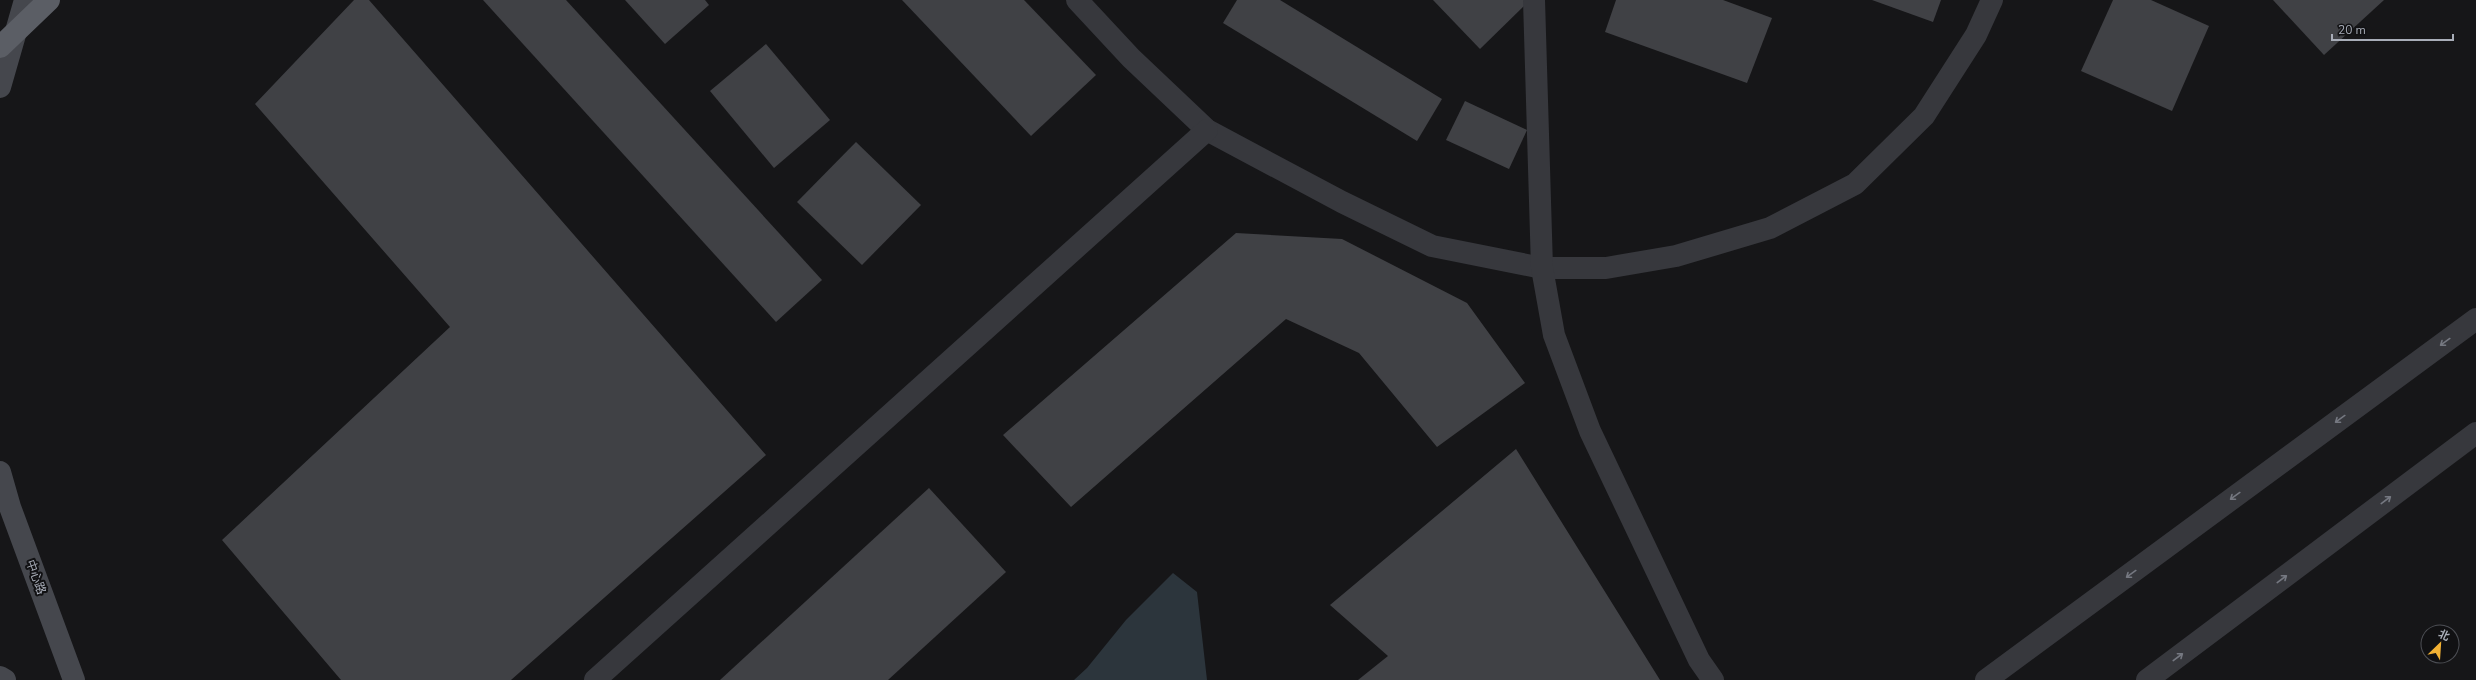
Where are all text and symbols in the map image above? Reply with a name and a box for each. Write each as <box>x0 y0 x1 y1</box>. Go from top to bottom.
scale bar <box>2332 16 2453 42</box>
text: 20 m <box>2338 22 2366 38</box>
one-way arrow <box>2439 338 2450 346</box>
one-way arrow <box>2335 415 2346 423</box>
one-way arrow <box>2230 492 2241 501</box>
one-way arrow <box>2381 496 2392 505</box>
street label: 中心路 <box>22 557 50 597</box>
one-way arrow <box>2125 569 2136 578</box>
one-way arrow <box>2277 574 2288 583</box>
north arrow <box>2420 624 2460 664</box>
text: 北 <box>2436 626 2452 645</box>
one-way arrow <box>2173 652 2184 661</box>

